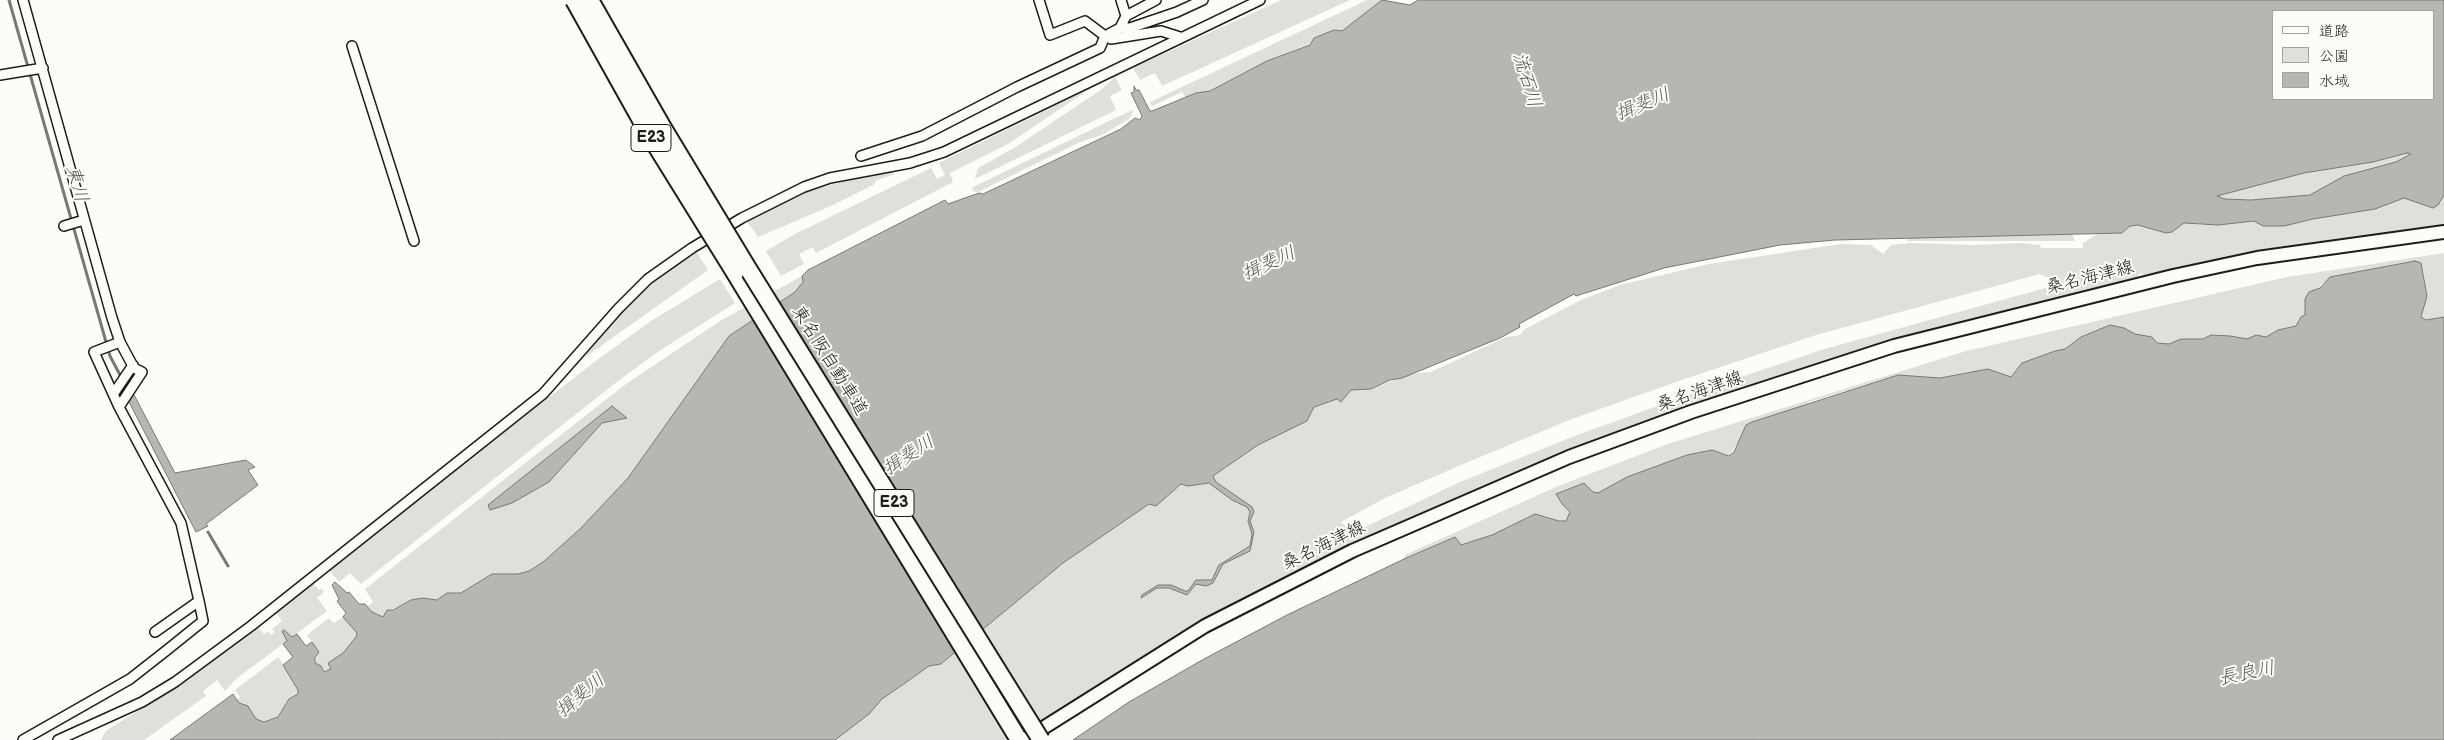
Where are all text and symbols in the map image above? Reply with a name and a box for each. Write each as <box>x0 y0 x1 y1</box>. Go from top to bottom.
legend <box>2272 10 2434 100</box>
text: 道路 <box>2319 22 2349 41</box>
text: 公園 <box>2319 47 2349 66</box>
water label: 流石川 <box>1507 49 1545 111</box>
text: 水域 <box>2319 72 2349 91</box>
water label: 揖斐川 <box>1612 84 1674 126</box>
road number: E23 <box>631 125 671 152</box>
water label: 東川 <box>60 163 92 205</box>
water label: 揖斐川 <box>1238 242 1300 286</box>
street label: 桑名海津線 <box>2044 257 2136 299</box>
street label: 東名阪自動車道 <box>786 302 872 420</box>
street label: 桑名海津線 <box>1654 367 1746 417</box>
water label: 揖斐川 <box>879 431 939 481</box>
road number: E23 <box>874 489 914 516</box>
street label: 桑名海津線 <box>1279 517 1369 575</box>
water label: 長良川 <box>2217 657 2277 691</box>
water label: 揖斐川 <box>552 669 610 723</box>

